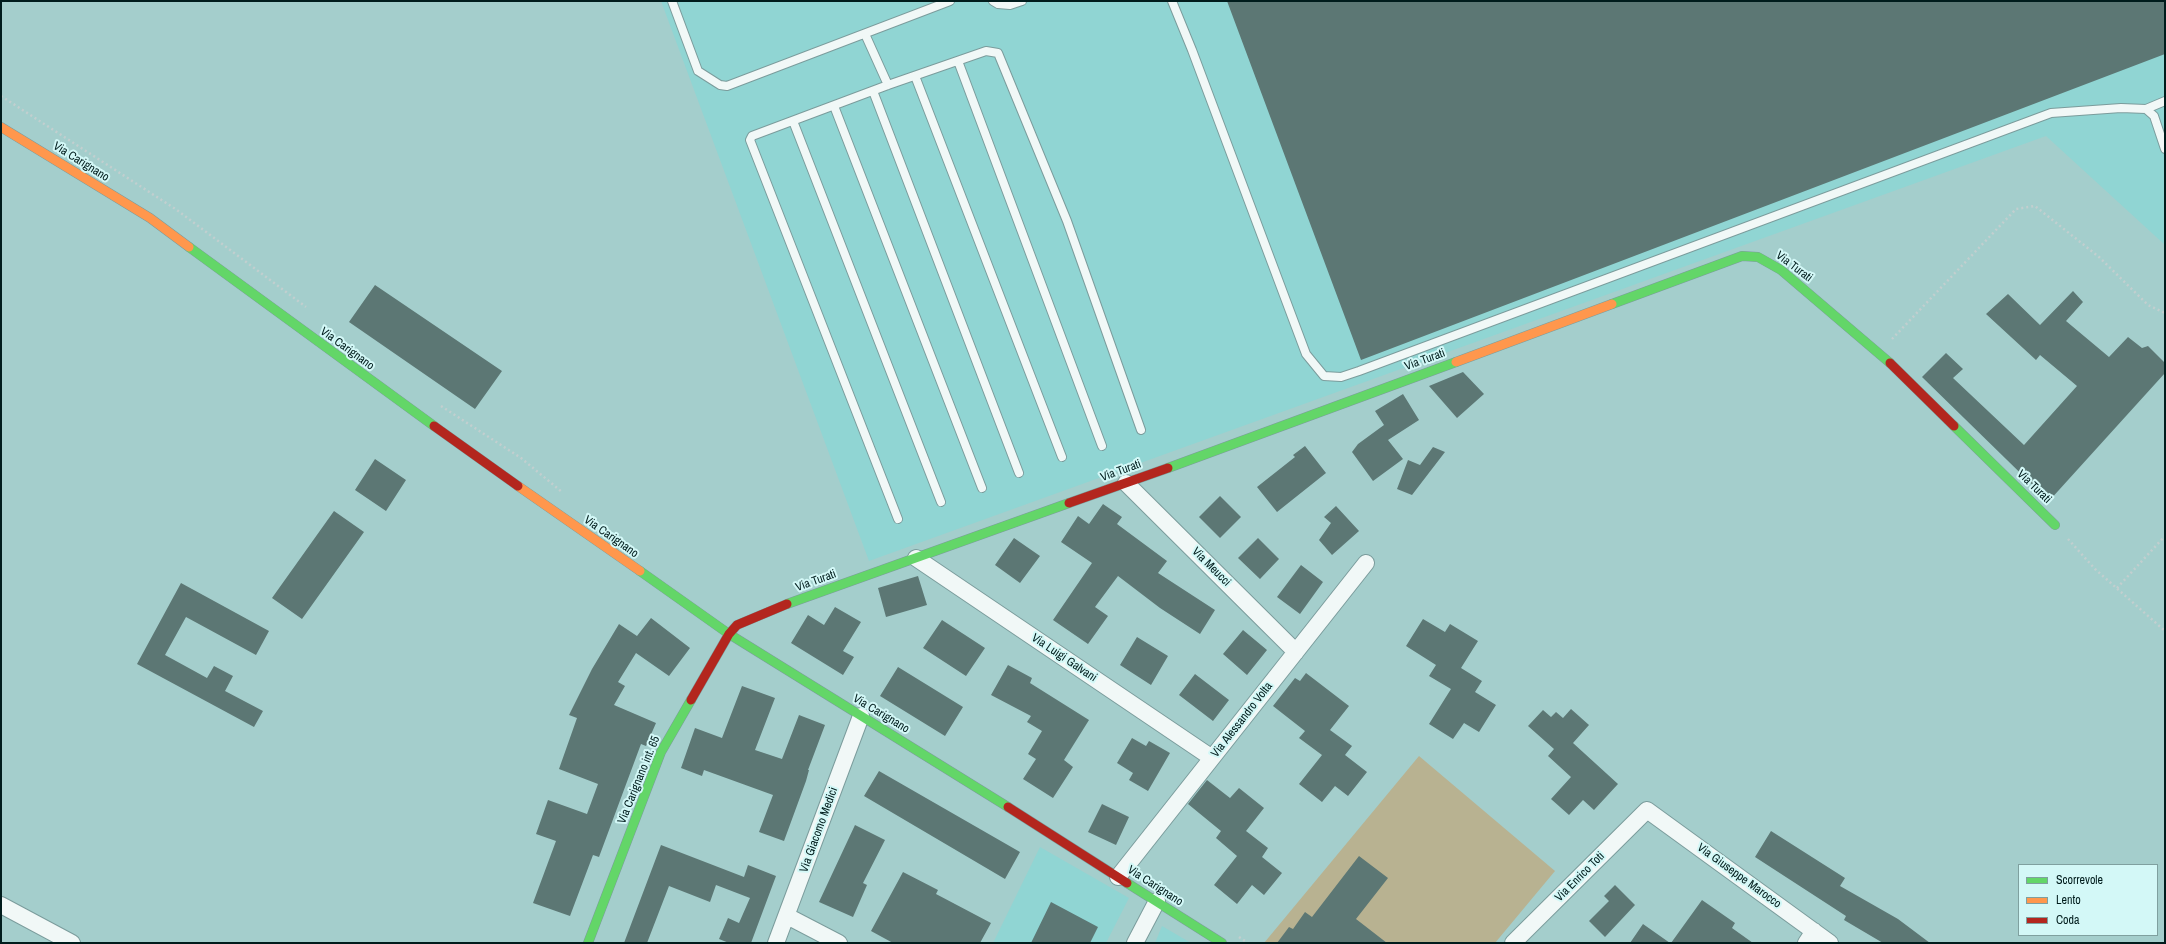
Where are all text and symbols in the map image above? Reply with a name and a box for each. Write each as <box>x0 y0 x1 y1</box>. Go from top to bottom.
street label: Via Carignano <box>50 139 112 185</box>
street label: Via Turati <box>1773 249 1815 285</box>
street label: Via Carignano <box>317 325 377 373</box>
street label: Via Turati <box>1403 346 1447 374</box>
street label: Via Turati <box>1099 457 1143 485</box>
street label: Via Turati <box>2014 467 2054 507</box>
street label: Via Carignano <box>581 513 641 561</box>
street label: Via Meucci <box>1189 545 1233 589</box>
street label: Via Turati <box>794 567 838 595</box>
street label: Via Luigi Galvani <box>1029 631 1099 685</box>
street label: Via Alessandro Volta <box>1208 680 1276 760</box>
street label: Via Carignano <box>850 692 912 736</box>
street label: Via Carignano int. 65 <box>615 734 663 826</box>
street label: Via Giacomo Medici <box>797 785 841 875</box>
street label: Via Giuseppe Marocco <box>1694 841 1784 911</box>
street label: Via Enrico Toti <box>1552 849 1608 905</box>
street label: Via Carignano <box>1125 863 1185 909</box>
legend <box>2018 864 2158 936</box>
text: Scorrevole <box>2056 872 2103 888</box>
text: Lento <box>2056 892 2081 908</box>
text: Coda <box>2056 912 2080 928</box>

